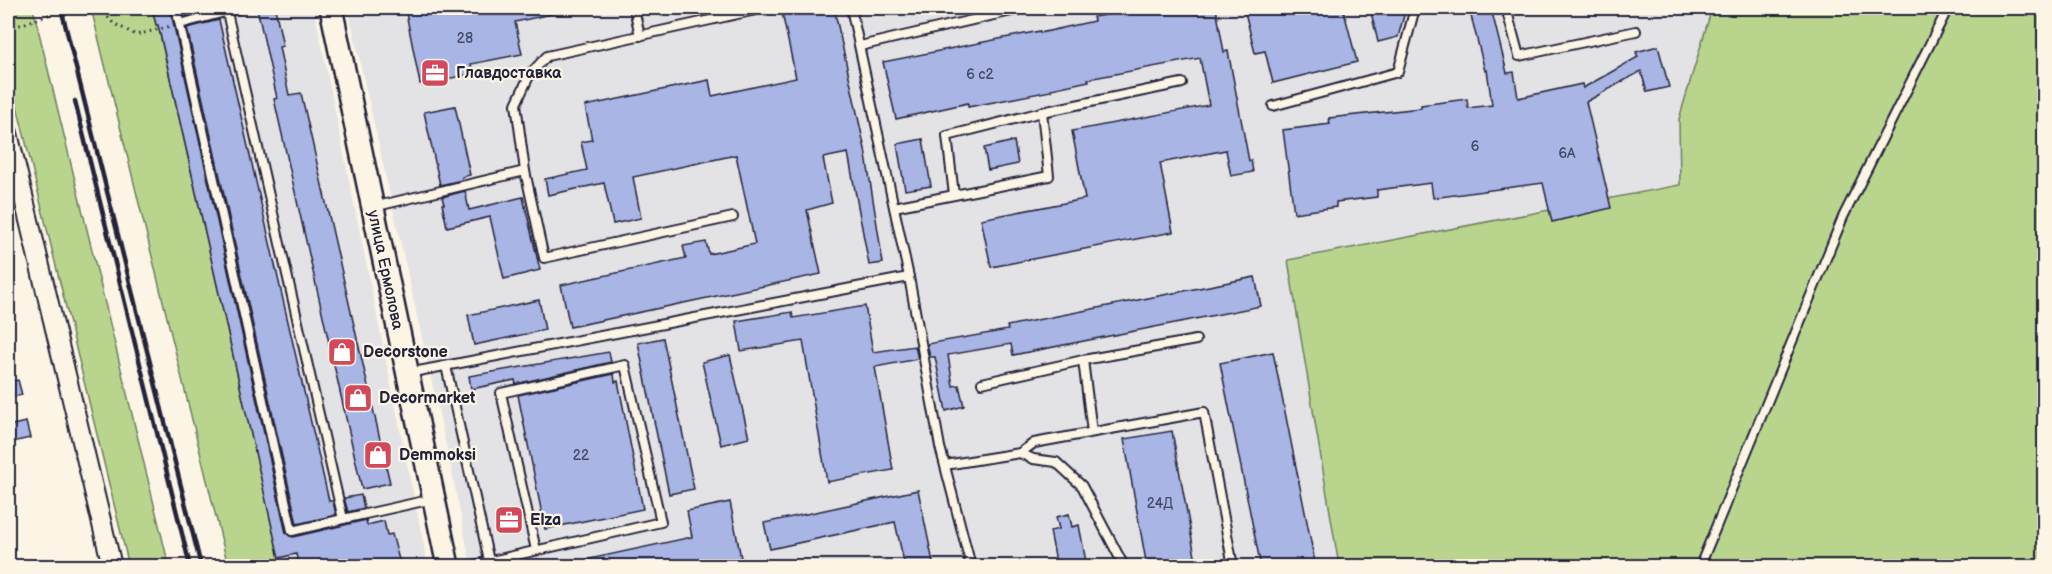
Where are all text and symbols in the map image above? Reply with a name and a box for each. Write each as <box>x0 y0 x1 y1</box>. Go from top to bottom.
house number: 28 <box>457 30 473 47</box>
office icon: Главдоставка <box>419 57 451 89</box>
place label: Главдоставка <box>456 64 562 83</box>
house number: 6 с2 <box>966 66 994 83</box>
house number: 6 <box>1471 138 1480 155</box>
house number: 6А <box>1558 145 1576 162</box>
street label: улица Ермолова <box>363 208 407 332</box>
shop icon: Decorstone <box>326 336 358 368</box>
place label: Decorstone <box>363 343 448 362</box>
shop icon: Decormarket <box>342 382 374 414</box>
place label: Decormarket <box>379 389 476 408</box>
shop icon: Demmoksi <box>362 439 394 471</box>
place label: Demmoksi <box>399 446 476 465</box>
house number: 22 <box>573 447 590 464</box>
house number: 24Д <box>1147 495 1173 512</box>
office icon: Elza <box>493 504 525 536</box>
place label: Elza <box>530 511 561 530</box>

